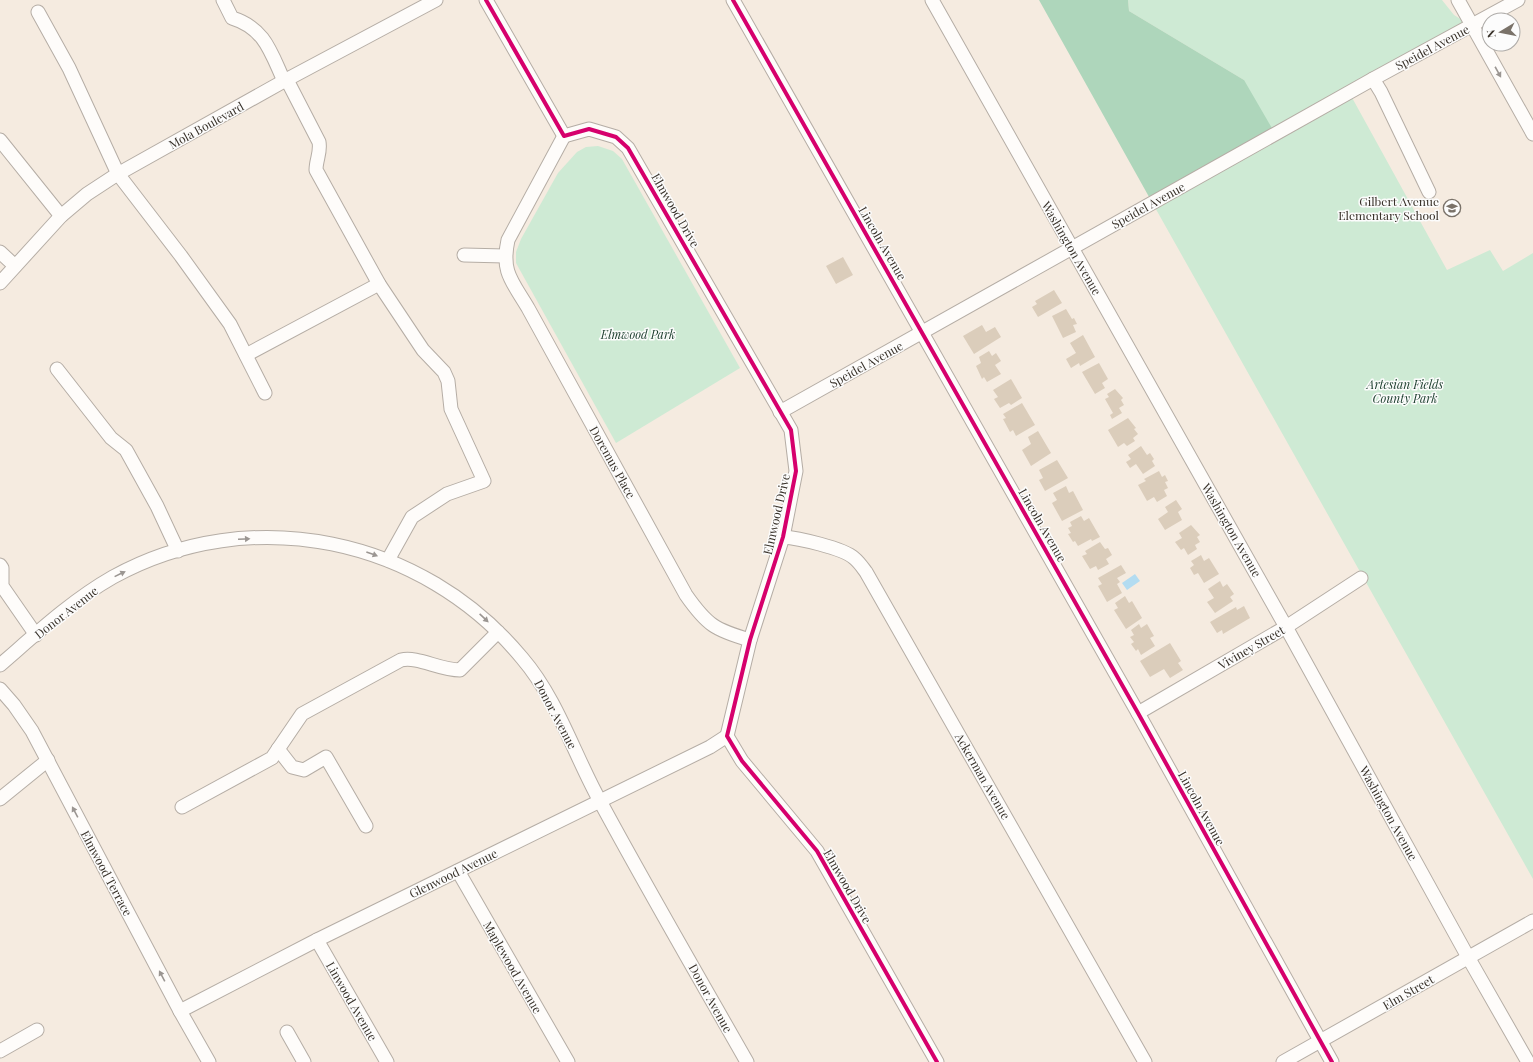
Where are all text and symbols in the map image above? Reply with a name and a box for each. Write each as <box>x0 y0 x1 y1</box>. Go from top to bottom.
north arrow <box>1481 12 1521 52</box>
street label: Speidel Avenue <box>1392 21 1472 73</box>
text: N <box>1483 29 1499 39</box>
one-way arrow <box>1495 66 1502 78</box>
street label: Mola Boulevard <box>166 98 246 152</box>
street label: Elmwood Drive <box>648 170 704 250</box>
street label: Speidel Avenue <box>1108 178 1188 232</box>
place label: Gilbert Avenue Elementary School <box>1338 193 1440 223</box>
street label: Washington Avenue <box>1038 197 1105 298</box>
school or university icon: Gilbert Avenue Elementary School <box>1442 198 1462 218</box>
street label: Lincoln Avenue <box>855 203 911 283</box>
park label: Elmwood Park <box>600 326 675 342</box>
street label: Speidel Avenue <box>826 337 906 391</box>
park label: Artesian Fields County Park <box>1365 376 1444 406</box>
street label: Doremus Place <box>586 423 640 501</box>
street label: Elmwood Drive <box>759 472 793 556</box>
street label: Washington Avenue <box>1198 479 1265 580</box>
street label: Lincoln Avenue <box>1015 485 1071 565</box>
one-way arrow <box>238 535 250 542</box>
one-way arrow <box>367 552 379 558</box>
one-way arrow <box>114 571 126 577</box>
street label: Donor Avenue <box>31 582 101 642</box>
one-way arrow <box>479 614 489 623</box>
street label: Viviney Street <box>1214 621 1288 673</box>
street label: Donor Avenue <box>531 677 581 751</box>
street label: Ackerman Avenue <box>951 729 1014 822</box>
street label: Washington Avenue <box>1356 762 1422 863</box>
street label: Lincoln Avenue <box>1175 768 1229 848</box>
one-way arrow <box>72 806 78 817</box>
street label: Elmwood Terrace <box>78 827 136 919</box>
street label: Glenwood Avenue <box>406 845 500 901</box>
street label: Elmwood Drive <box>820 846 876 926</box>
street label: Maplewood Avenue <box>480 918 546 1016</box>
street label: Linwood Avenue <box>323 958 381 1044</box>
street label: Donor Avenue <box>686 961 736 1035</box>
one-way arrow <box>158 971 165 982</box>
street label: Elm Street <box>1379 971 1437 1013</box>

